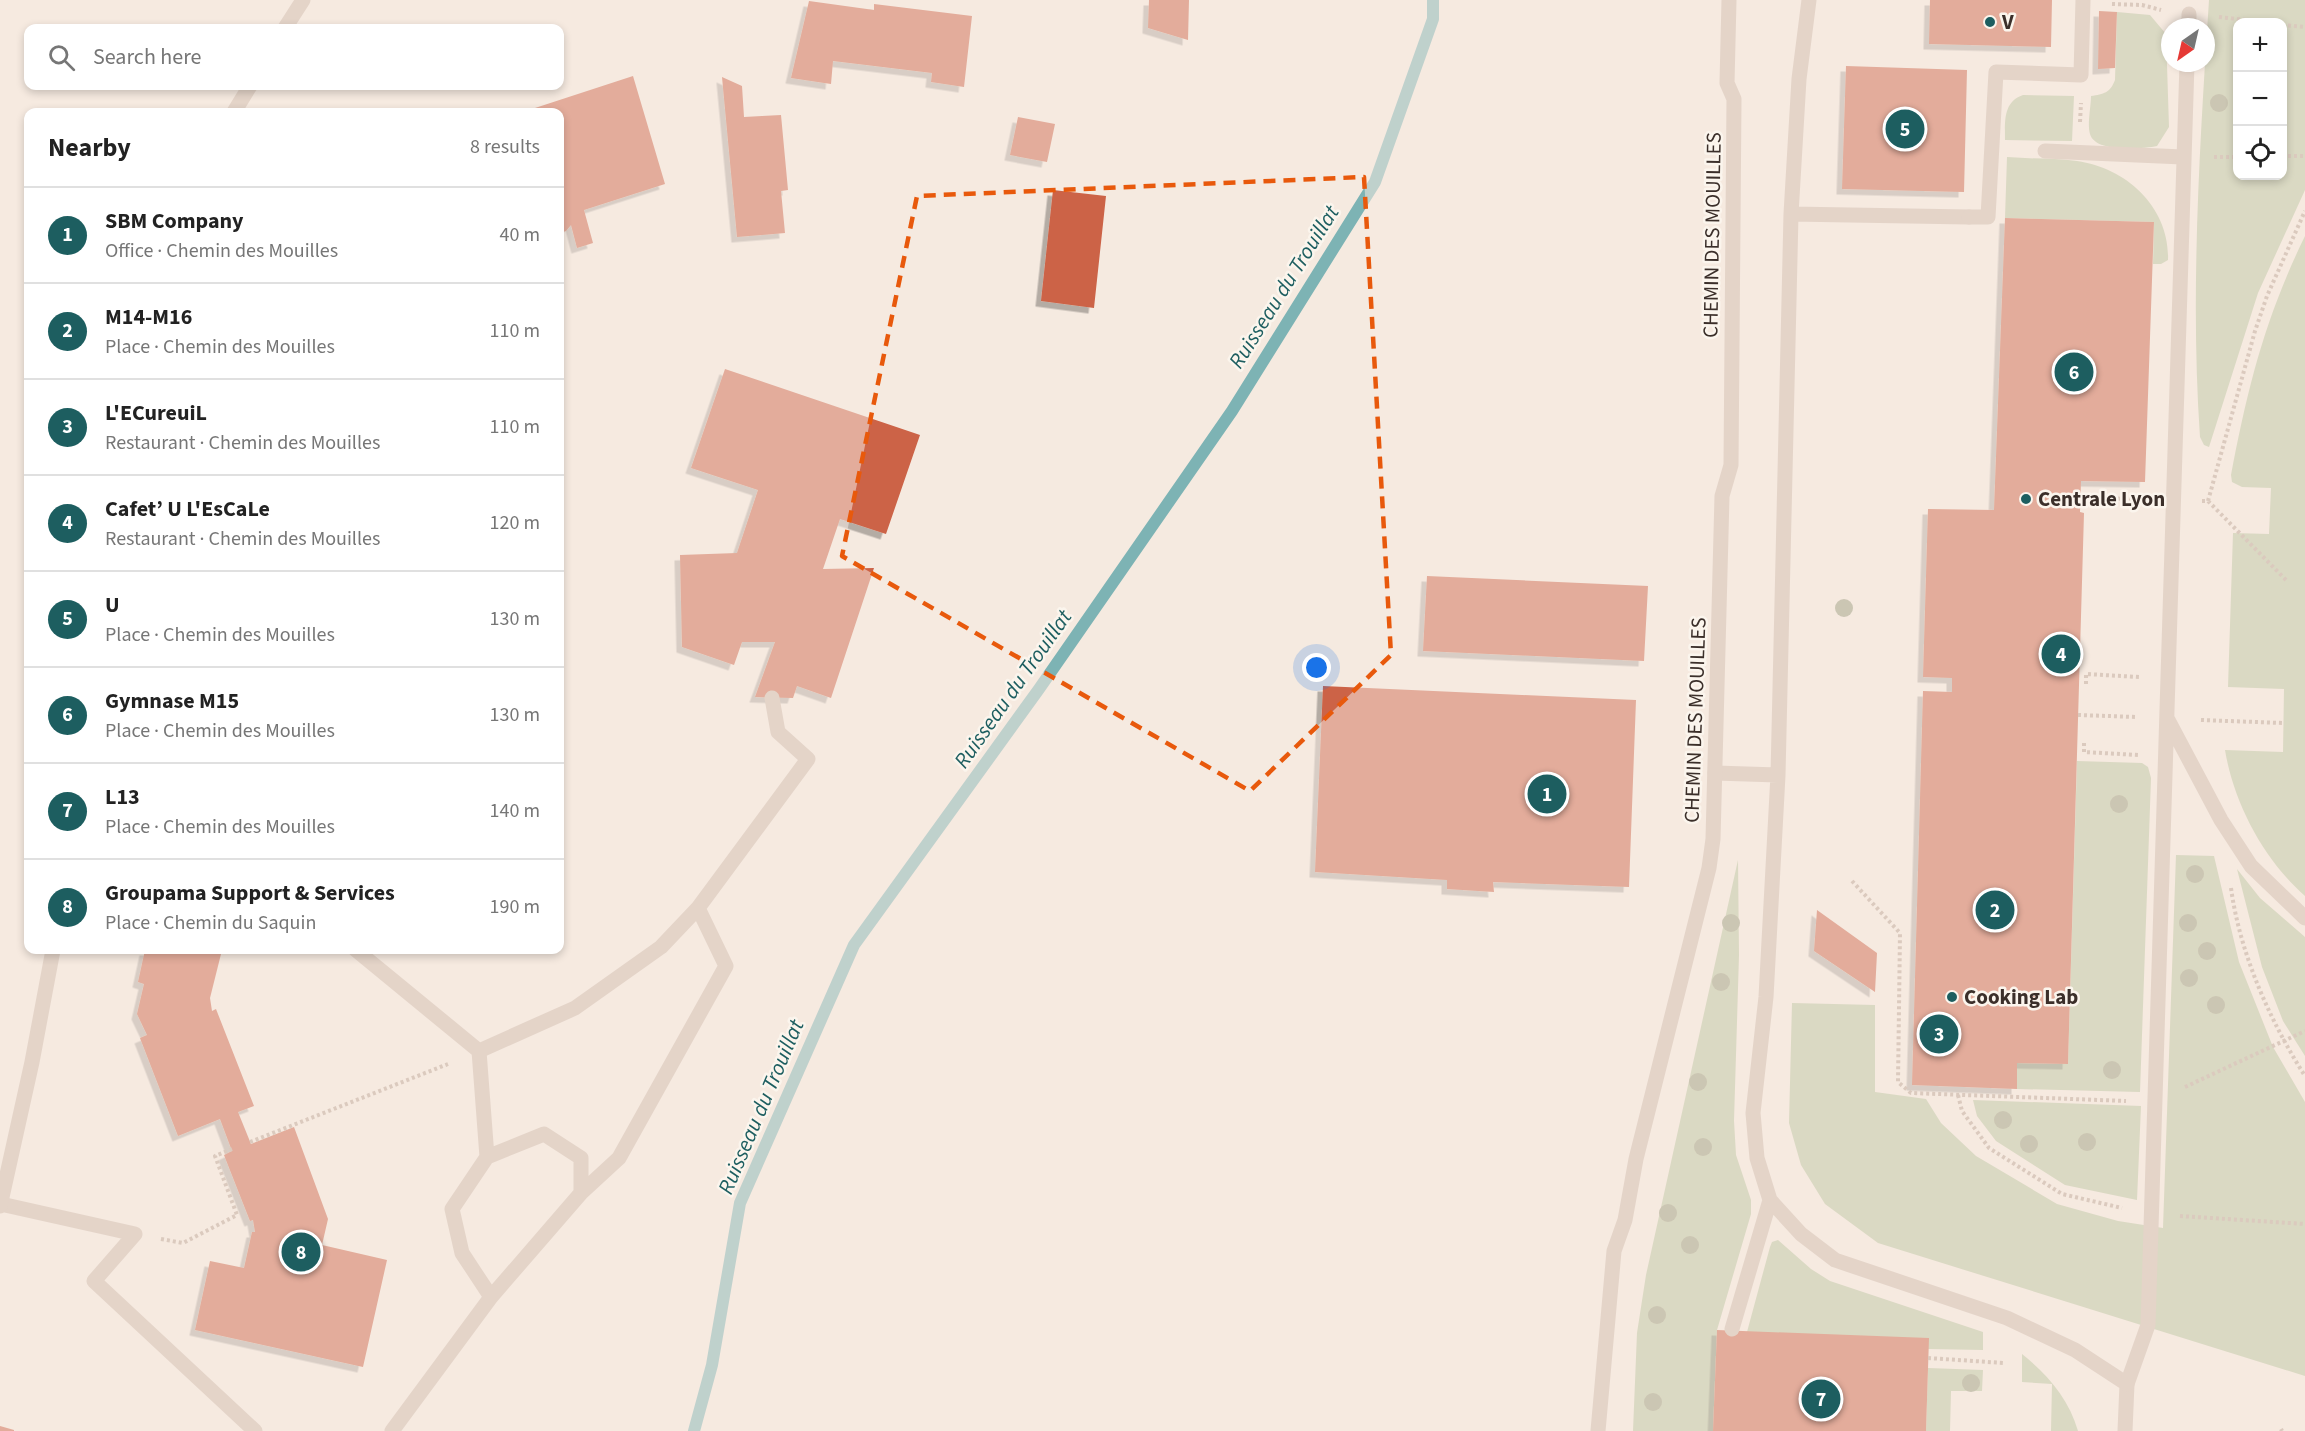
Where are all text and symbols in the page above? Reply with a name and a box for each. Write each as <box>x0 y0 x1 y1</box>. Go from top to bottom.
place label: V <box>2001 7 2014 37</box>
marker: V <box>1983 15 1997 29</box>
north arrow <box>2161 18 2215 72</box>
map controls <box>2233 18 2287 180</box>
button: + <box>2233 18 2287 72</box>
search box <box>24 24 564 90</box>
icon: search <box>45 41 78 74</box>
text: Search here <box>93 41 201 73</box>
button: − <box>2233 72 2287 126</box>
pin: 5 <box>1886 106 1924 152</box>
button: locate <box>2233 126 2287 180</box>
text: Nearby <box>48 129 131 166</box>
street label: CHEMIN DES MOUILLES <box>1695 132 1729 338</box>
text: 8 results <box>470 133 540 161</box>
water label: Ruisseau du Trouillat <box>1221 198 1348 375</box>
text: SBM Company <box>105 205 244 237</box>
text: 1 <box>62 221 73 249</box>
text: 40 m <box>500 221 540 249</box>
text: Office · Chemin des Mouilles <box>105 237 338 265</box>
text: M14-M16 <box>105 301 192 333</box>
text: 2 <box>62 317 73 345</box>
text: 110 m <box>490 317 540 345</box>
text: Place · Chemin des Mouilles <box>105 333 335 361</box>
pin: 6 <box>2054 350 2094 394</box>
text: L'ECureuiL <box>105 397 207 429</box>
text: 3 <box>62 413 73 441</box>
text: 110 m <box>490 413 540 441</box>
text: Restaurant · Chemin des Mouilles <box>105 429 380 457</box>
place label: Centrale Lyon <box>2038 484 2165 514</box>
marker: Centrale Lyon <box>2019 492 2033 506</box>
text: Cafet’ U L'EsCaLe <box>105 493 270 525</box>
text: 4 <box>62 509 73 537</box>
text: 120 m <box>490 509 540 537</box>
text: Restaurant · Chemin des Mouilles <box>105 525 380 553</box>
text: U <box>105 589 120 621</box>
water label: Ruisseau du Trouillat <box>946 602 1080 775</box>
text: 5 <box>62 605 73 633</box>
text: 130 m <box>490 605 540 633</box>
street label: CHEMIN DES MOUILLES <box>1676 617 1714 823</box>
text: Place · Chemin des Mouilles <box>105 621 335 649</box>
pin: 4 <box>2042 632 2080 676</box>
your location <box>1302 653 1331 682</box>
text: Gymnase M15 <box>105 685 239 717</box>
text: 6 <box>62 701 73 729</box>
text: 130 m <box>490 701 540 729</box>
text: Place · Chemin des Mouilles <box>105 717 335 745</box>
pin: 1 <box>1528 772 1566 816</box>
text: L13 <box>105 781 140 813</box>
text: 7 <box>62 797 73 825</box>
text: 140 m <box>490 797 540 825</box>
text: Place · Chemin des Mouilles <box>105 813 335 841</box>
text: Groupama Support & Services <box>105 877 395 909</box>
pin: 2 <box>1976 888 2014 932</box>
text: 8 <box>62 893 73 921</box>
text: 190 m <box>490 893 540 921</box>
text: Place · Chemin du Saquin <box>105 909 316 937</box>
place label: Cooking Lab <box>1964 982 2078 1012</box>
marker: Cooking Lab <box>1945 990 1959 1004</box>
pin: 3 <box>1920 1012 1958 1056</box>
water label: Ruisseau du Trouillat <box>710 1014 813 1199</box>
pin: 8 <box>282 1230 320 1274</box>
pin: 7 <box>1802 1376 1840 1422</box>

